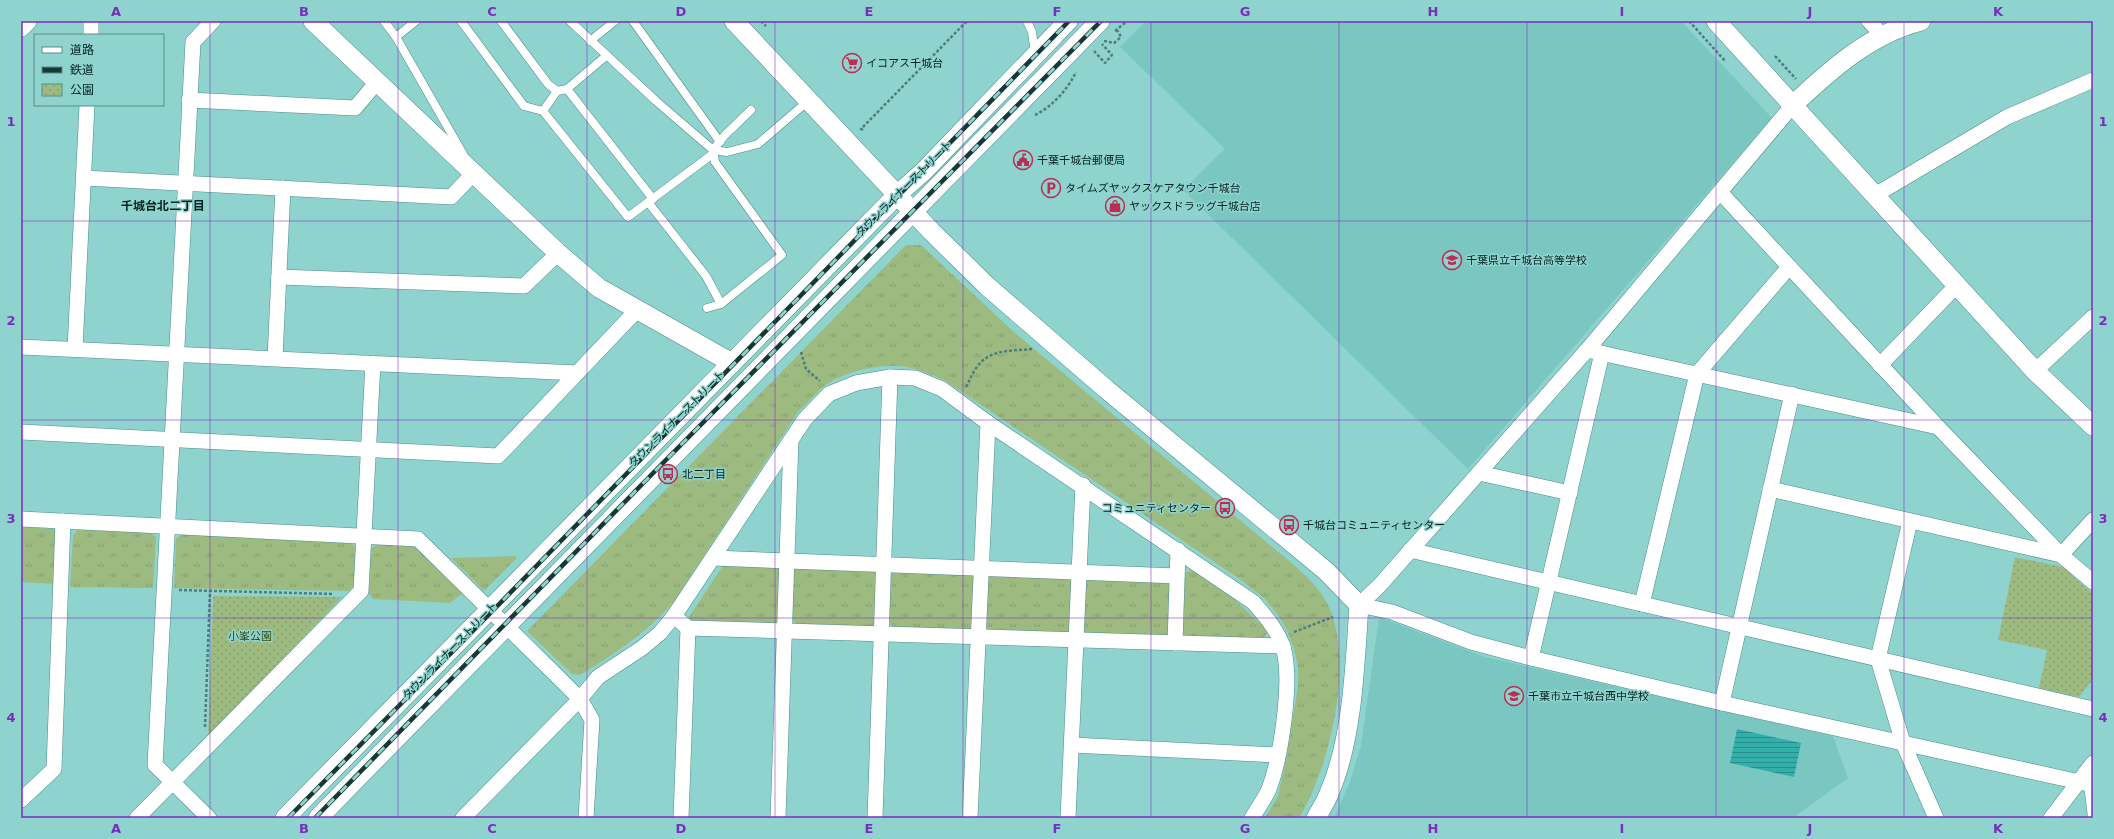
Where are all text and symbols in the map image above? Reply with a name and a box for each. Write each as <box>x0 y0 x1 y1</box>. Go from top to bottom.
text: A <box>111 4 121 19</box>
text: B <box>299 4 309 19</box>
text: C <box>487 4 497 19</box>
text: D <box>676 4 687 19</box>
text: E <box>865 4 873 19</box>
text: F <box>1053 4 1061 19</box>
text: G <box>1240 4 1250 19</box>
text: H <box>1428 4 1438 19</box>
text: I <box>1620 4 1624 19</box>
text: J <box>1807 4 1812 19</box>
text: K <box>1993 4 2004 19</box>
legend <box>34 34 164 106</box>
text: 道路 <box>70 43 94 57</box>
supermarket icon: イコアス千城台 <box>841 52 863 74</box>
place label: イコアス千城台 <box>866 57 943 70</box>
text: 鉄道 <box>70 63 94 77</box>
text: 公園 <box>70 83 94 97</box>
text: 1 <box>6 114 16 129</box>
text: 1 <box>2098 114 2108 129</box>
street label: タウンライナーストリート <box>853 138 955 240</box>
public building icon: 千葉千城台郵便局 <box>1012 149 1034 171</box>
place label: 千葉千城台郵便局 <box>1037 154 1125 167</box>
parking icon: タイムズヤックスケアタウン千城台 <box>1040 177 1062 199</box>
place label: タイムズヤックスケアタウン千城台 <box>1065 182 1240 195</box>
shop icon: ヤックスドラッグ千城台店 <box>1104 195 1126 217</box>
district label: 千城台北二丁目 <box>121 199 205 213</box>
place label: ヤックスドラッグ千城台店 <box>1129 200 1261 213</box>
school or university icon: 千葉県立千城台高等学校 <box>1441 249 1463 271</box>
place label: 千葉県立千城台高等学校 <box>1466 254 1587 267</box>
text: 2 <box>6 313 16 328</box>
text: 2 <box>2098 313 2108 328</box>
street label: タウンライナーストリート <box>626 368 728 470</box>
bus stop icon: 北二丁目 <box>657 463 679 485</box>
place label: 北二丁目 <box>682 468 726 481</box>
bus stop icon: コミュニティセンター <box>1214 497 1236 519</box>
place label: コミュニティセンター <box>1102 502 1211 515</box>
text: 3 <box>6 511 16 526</box>
text: 3 <box>2098 511 2108 526</box>
bus stop icon: 千城台コミュニティセンター <box>1278 514 1300 536</box>
place label: 千城台コミュニティセンター <box>1303 519 1445 532</box>
street label: タウンライナーストリート <box>400 599 500 703</box>
park label: 小峯公園 <box>228 630 272 643</box>
school or university icon: 千葉市立千城台西中学校 <box>1503 685 1525 707</box>
place label: 千葉市立千城台西中学校 <box>1528 690 1649 703</box>
text: 4 <box>6 710 16 725</box>
text: 4 <box>2098 710 2108 725</box>
text: A <box>111 821 121 836</box>
text: B <box>299 821 309 836</box>
text: C <box>487 821 497 836</box>
text: D <box>676 821 687 836</box>
text: E <box>865 821 873 836</box>
text: F <box>1053 821 1061 836</box>
text: G <box>1240 821 1250 836</box>
text: H <box>1428 821 1438 836</box>
text: I <box>1620 821 1624 836</box>
text: J <box>1807 821 1812 836</box>
text: K <box>1993 821 2004 836</box>

